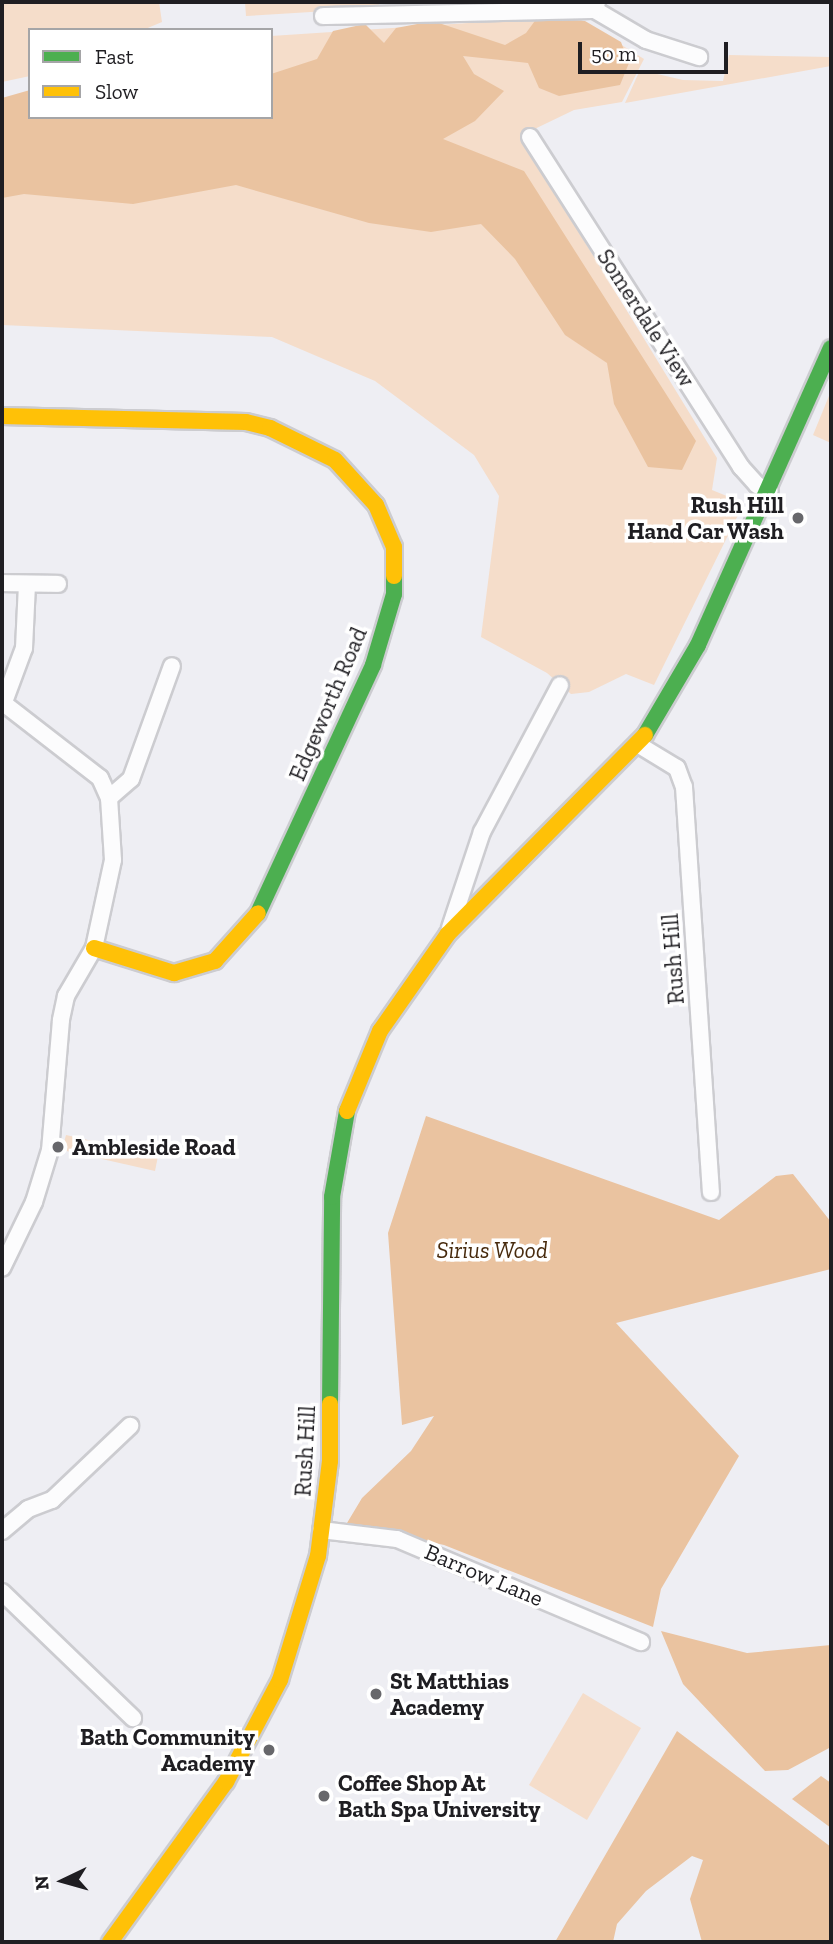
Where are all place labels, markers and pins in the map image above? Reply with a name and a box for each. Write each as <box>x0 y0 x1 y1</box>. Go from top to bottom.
place label: Rush Hill Hand Car Wash <box>626 491 784 545</box>
marker: Rush Hill Hand Car Wash <box>790 510 806 526</box>
place label: Ambleside Road <box>72 1133 236 1161</box>
marker: Ambleside Road <box>50 1139 66 1155</box>
place label: St Matthias Academy <box>390 1667 509 1721</box>
marker: St Matthias Academy <box>368 1686 384 1702</box>
place label: Bath Community Academy <box>80 1723 255 1777</box>
marker: Bath Community Academy <box>261 1742 277 1758</box>
place label: Coffee Shop At Bath Spa University <box>338 1769 540 1823</box>
marker: Coffee Shop At Bath Spa University <box>316 1788 332 1804</box>

